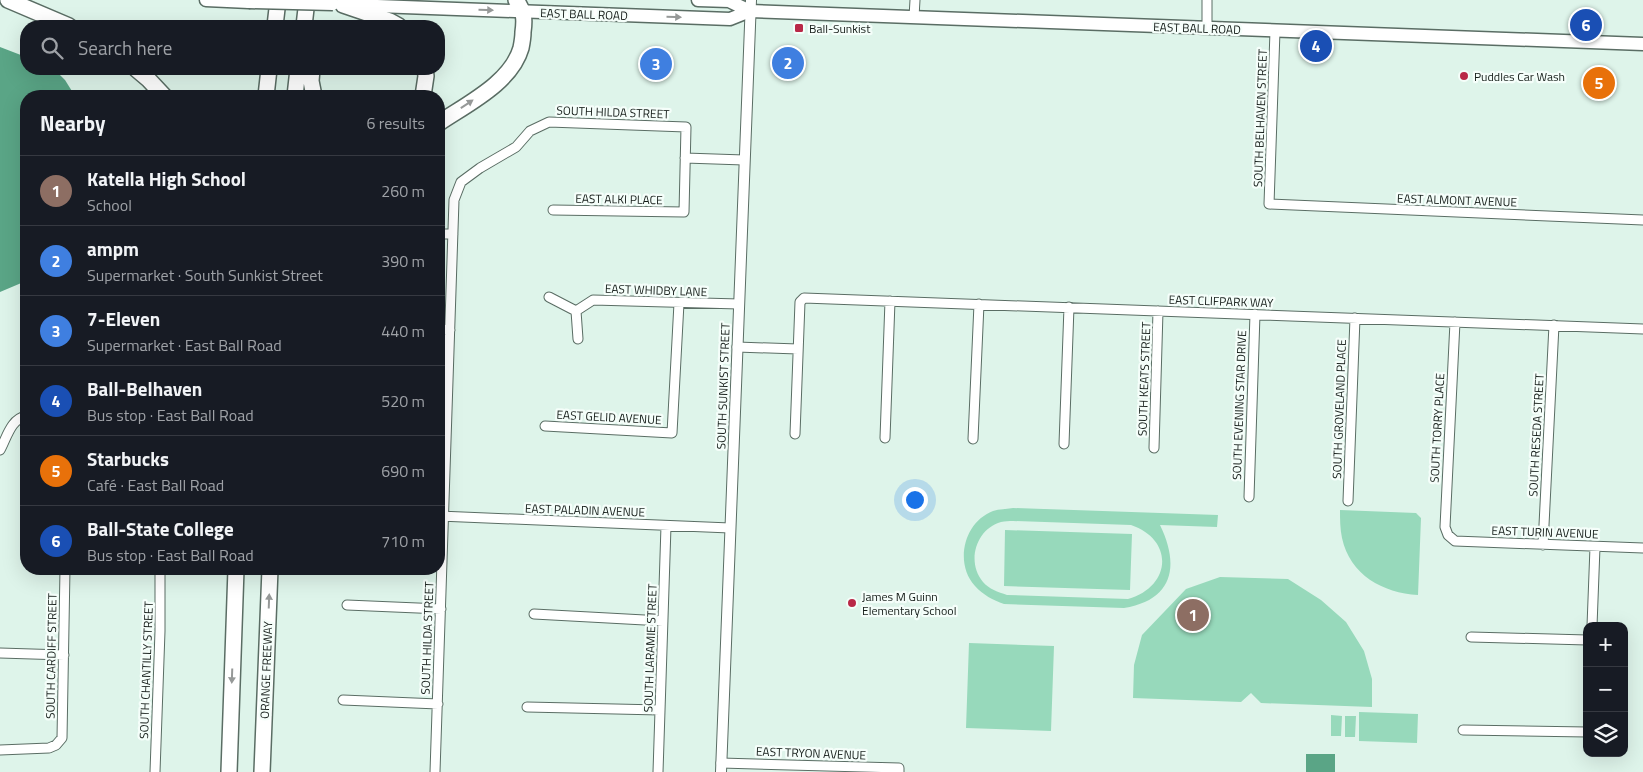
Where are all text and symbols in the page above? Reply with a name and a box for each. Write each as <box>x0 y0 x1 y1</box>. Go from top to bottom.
street label: EAST BALL ROAD <box>540 3 628 25</box>
one-way arrow <box>478 6 494 14</box>
pin: 6 <box>1570 6 1602 44</box>
one-way arrow <box>667 13 683 21</box>
street label: EAST BALL ROAD <box>1153 17 1241 39</box>
place label: Ball-Sunkist <box>809 19 871 38</box>
search box <box>20 20 445 75</box>
marker: Ball-Sunkist <box>793 22 805 34</box>
pin: 4 <box>1300 27 1332 65</box>
text: Search here <box>78 33 172 62</box>
icon: search <box>38 34 66 62</box>
pin: 2 <box>772 44 804 82</box>
pin: 3 <box>640 45 672 83</box>
street label: SOUTH BELHAVEN STREET <box>1248 48 1272 187</box>
pin: 5 <box>1583 64 1615 102</box>
place label: Puddles Car Wash <box>1474 67 1565 86</box>
marker: Puddles Car Wash <box>1458 70 1470 82</box>
one-way arrow <box>461 99 474 108</box>
street label: SOUTH HILDA STREET <box>556 101 671 123</box>
text: Nearby <box>40 107 105 139</box>
text: 6 results <box>366 111 425 135</box>
text: Katella High School <box>87 164 246 193</box>
text: 1 <box>52 179 60 203</box>
text: 260 m <box>381 179 425 203</box>
street label: EAST ALMONT AVENUE <box>1397 188 1518 212</box>
street label: EAST ALKI PLACE <box>575 189 663 209</box>
text: School <box>87 193 132 217</box>
text: ampm <box>87 234 139 263</box>
text: 2 <box>52 249 60 273</box>
text: 390 m <box>381 249 425 273</box>
text: Supermarket · South Sunkist Street <box>87 263 323 287</box>
street label: EAST WHIDBY LANE <box>604 279 708 301</box>
street label: EAST CLIFPARK WAY <box>1168 290 1274 312</box>
text: 7-Eleven <box>87 304 160 333</box>
text: 3 <box>52 319 60 343</box>
text: 440 m <box>381 319 425 343</box>
street label: SOUTH KEATS STREET <box>1133 321 1156 437</box>
street label: SOUTH SUNKIST STREET <box>711 322 735 450</box>
street label: SOUTH EVENING STAR DRIVE <box>1227 329 1251 480</box>
text: Supermarket · East Ball Road <box>87 333 282 357</box>
street label: SOUTH GROVELAND PLACE <box>1327 338 1351 479</box>
street label: SOUTH TORRY PLACE <box>1425 372 1449 483</box>
street label: SOUTH RESEDA STREET <box>1523 372 1549 497</box>
text: Ball-Belhaven <box>87 374 202 403</box>
text: 4 <box>52 389 60 413</box>
text: 520 m <box>381 389 425 413</box>
text: Bus stop · East Ball Road <box>87 403 254 427</box>
street label: EAST GELID AVENUE <box>556 405 662 429</box>
text: Starbucks <box>87 444 169 473</box>
text: 5 <box>52 459 60 483</box>
text: 690 m <box>381 459 425 483</box>
text: Café · East Ball Road <box>87 473 224 497</box>
your location <box>902 487 928 513</box>
street label: EAST PALADIN AVENUE <box>525 498 646 522</box>
text: Ball-State College <box>87 514 234 543</box>
street label: EAST TURIN AVENUE <box>1491 521 1599 543</box>
text: 6 <box>52 529 60 553</box>
text: 710 m <box>381 529 425 553</box>
text: Bus stop · East Ball Road <box>87 543 254 567</box>
street label: SOUTH HILDA STREET <box>416 580 438 695</box>
street label: SOUTH LARAMIE STREET <box>638 583 662 713</box>
place label: James M Guinn Elementary School <box>862 587 956 620</box>
street label: SOUTH CARDIFF STREET <box>40 592 62 719</box>
one-way arrow <box>265 593 273 609</box>
pin: 1 <box>1177 596 1209 634</box>
marker: James M Guinn Elementary School <box>846 597 858 609</box>
street label: SOUTH CHANTILLY STREET <box>134 600 158 739</box>
street label: ORANGE FREEWAY <box>255 620 277 719</box>
map controls <box>1583 622 1628 757</box>
button: + <box>1583 622 1628 667</box>
button: − <box>1583 667 1628 712</box>
one-way arrow <box>228 668 236 684</box>
button: layers <box>1583 712 1628 757</box>
street label: EAST TRYON AVENUE <box>756 742 867 764</box>

